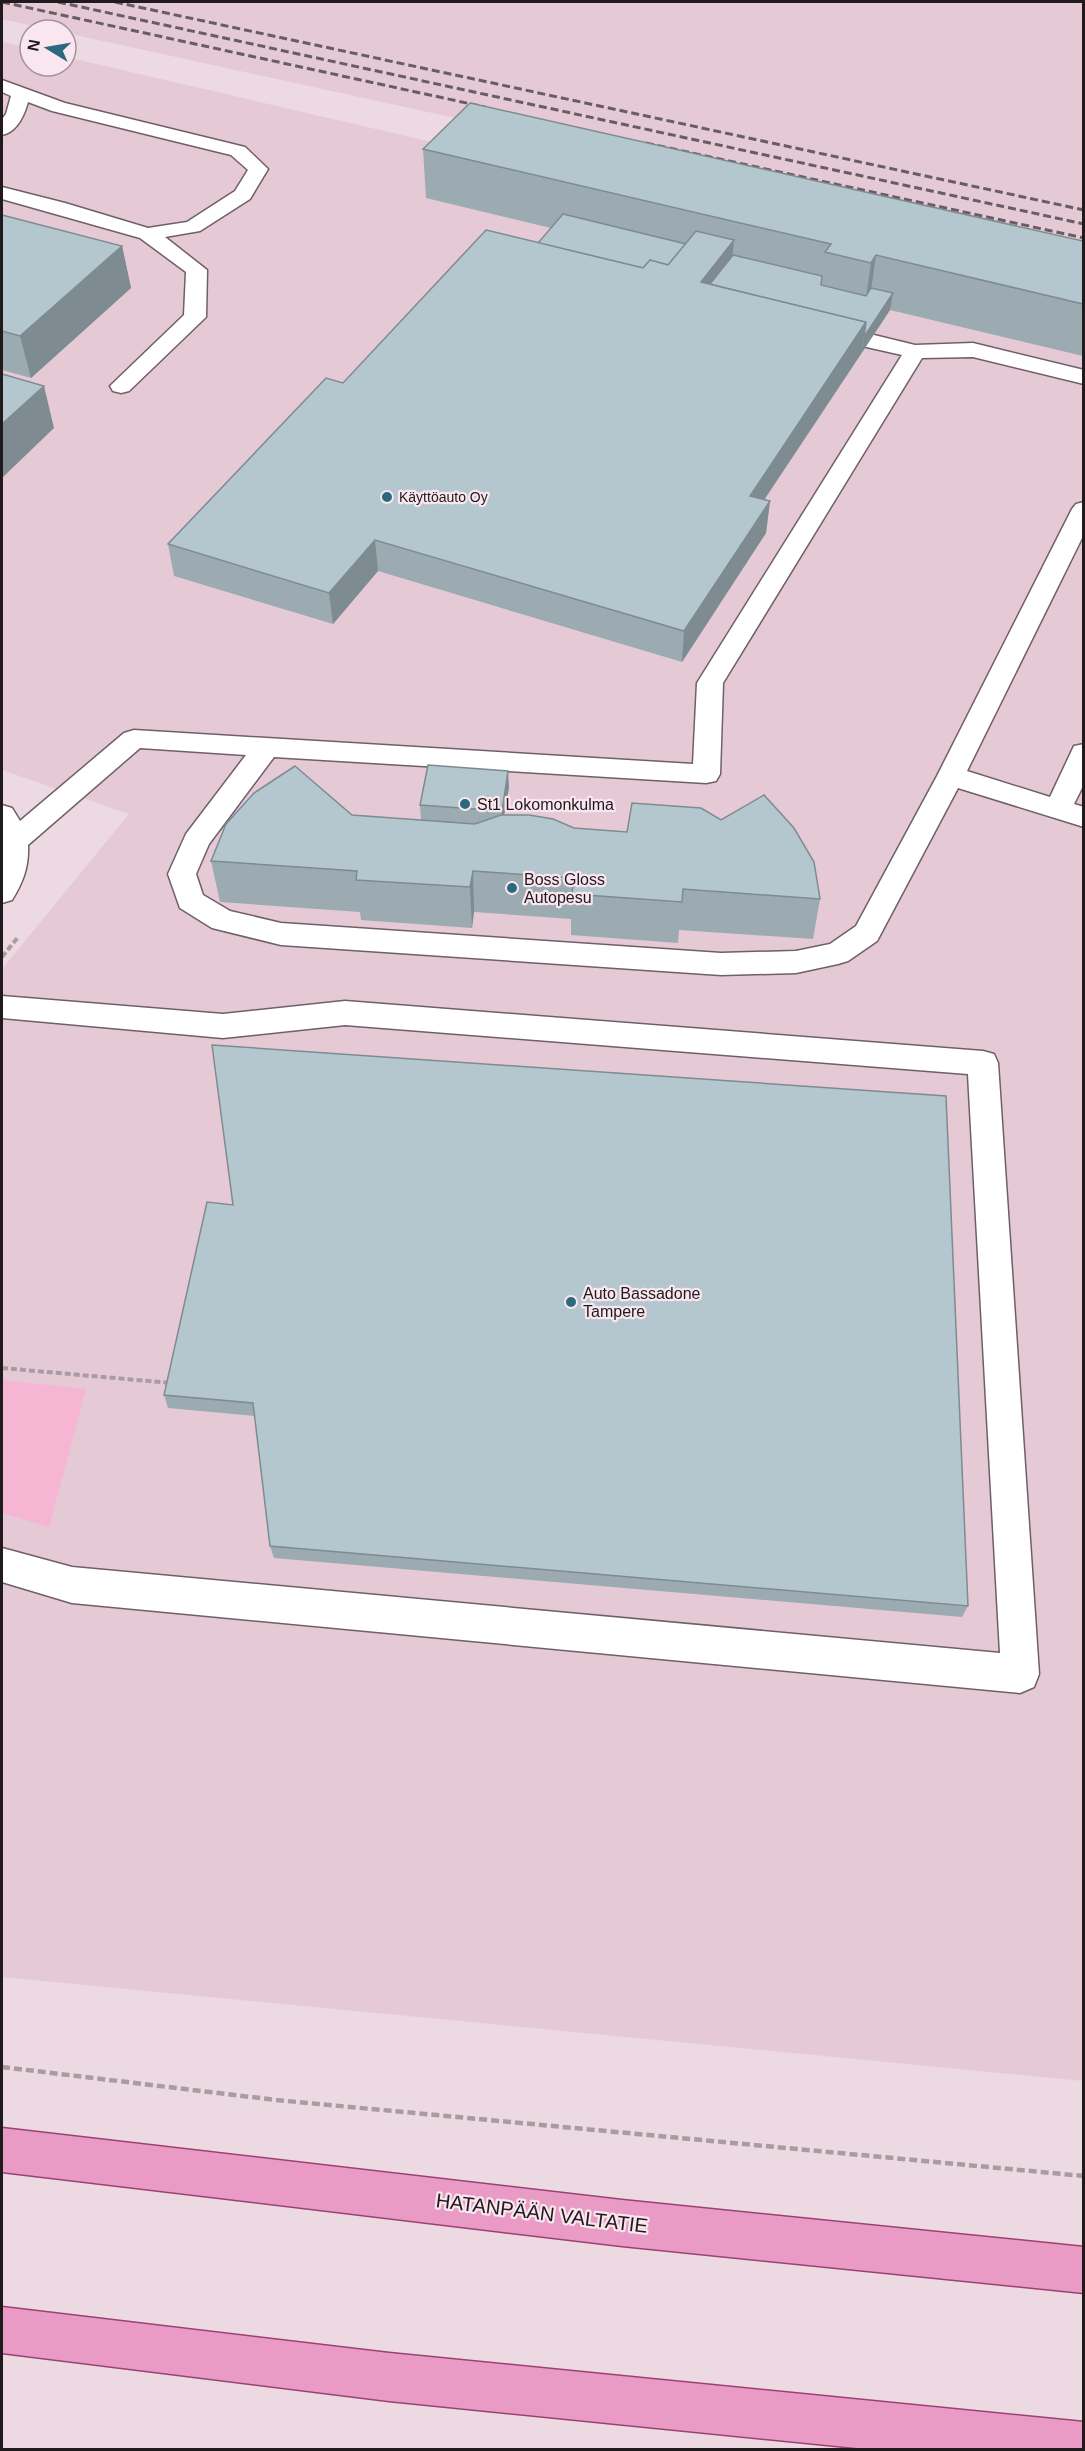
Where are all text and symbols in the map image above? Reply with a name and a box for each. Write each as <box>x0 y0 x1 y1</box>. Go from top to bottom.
north arrow <box>18 18 78 78</box>
text: N <box>24 38 43 53</box>
place label: Käyttöauto Oy <box>399 489 488 505</box>
marker: Käyttöauto Oy <box>380 490 394 504</box>
place label: St1 Lokomonkulma <box>477 796 614 813</box>
marker: St1 Lokomonkulma <box>458 797 472 811</box>
place label: Boss Gloss Autopesu <box>524 871 605 906</box>
marker: Boss Gloss Autopesu <box>505 881 519 895</box>
place label: Auto Bassadone Tampere <box>583 1285 701 1320</box>
marker: Auto Bassadone Tampere <box>564 1295 578 1309</box>
street label: HATANPÄÄN VALTATIE <box>435 2189 649 2237</box>

